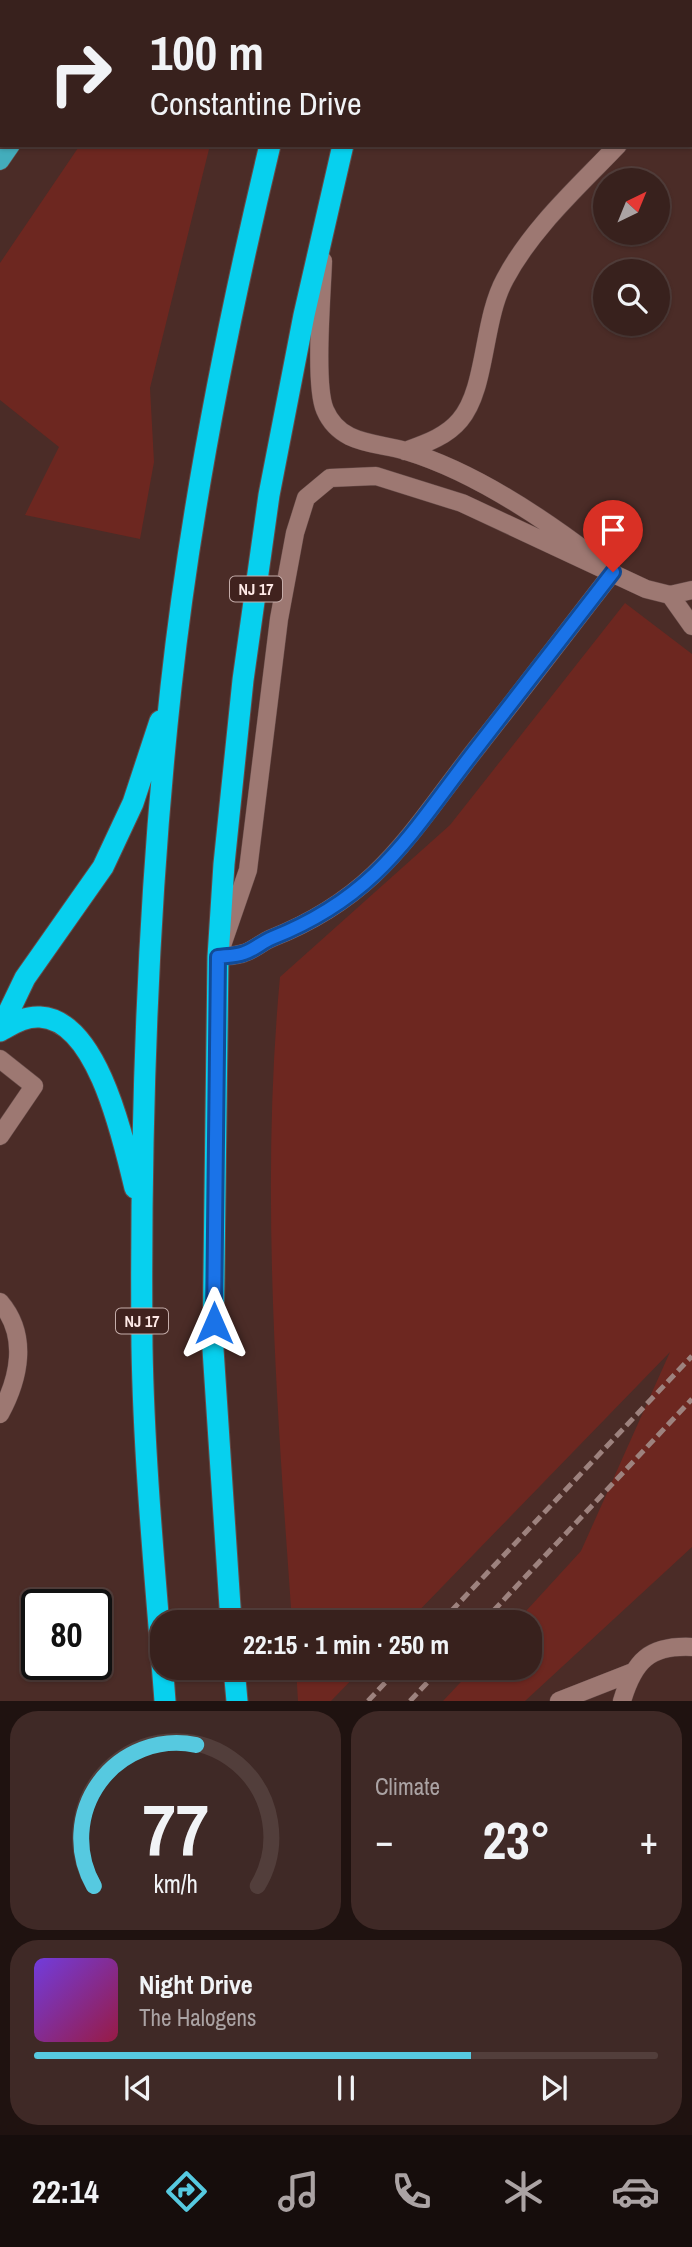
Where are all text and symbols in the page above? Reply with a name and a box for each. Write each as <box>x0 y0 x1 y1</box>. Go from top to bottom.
text: 100 m <box>150 19 264 85</box>
icon: right <box>35 28 126 119</box>
text: Constantine Drive <box>150 82 362 125</box>
north arrow <box>593 168 670 245</box>
map controls <box>593 168 670 336</box>
button: search <box>593 259 670 336</box>
pin <box>583 500 643 572</box>
icon: arrive <box>594 511 632 549</box>
road number: NJ 17 <box>230 576 282 602</box>
position arrow <box>177 1286 251 1360</box>
road number: NJ 17 <box>116 1308 168 1334</box>
speed limit sign: 80 <box>21 1589 112 1680</box>
text: 22:15 · 1 min · 250 m <box>243 1627 449 1662</box>
text: Climate <box>375 1771 440 1802</box>
text: 77 <box>142 1782 209 1880</box>
text: 23° <box>482 1805 551 1875</box>
text: − <box>375 1815 393 1866</box>
text: + <box>640 1815 658 1866</box>
text: km/h <box>153 1867 198 1901</box>
text: Night Drive <box>139 1967 253 2002</box>
text: The Halogens <box>139 2002 256 2033</box>
icon: previous <box>119 2069 157 2107</box>
icon: pause <box>327 2069 365 2107</box>
icon: next <box>535 2069 573 2107</box>
icon: directions <box>162 2167 211 2216</box>
icon: music <box>274 2167 323 2216</box>
icon: phone <box>387 2167 436 2216</box>
icon: climate <box>499 2167 548 2216</box>
icon: car <box>611 2167 660 2216</box>
text: 22:14 <box>32 2170 99 2213</box>

